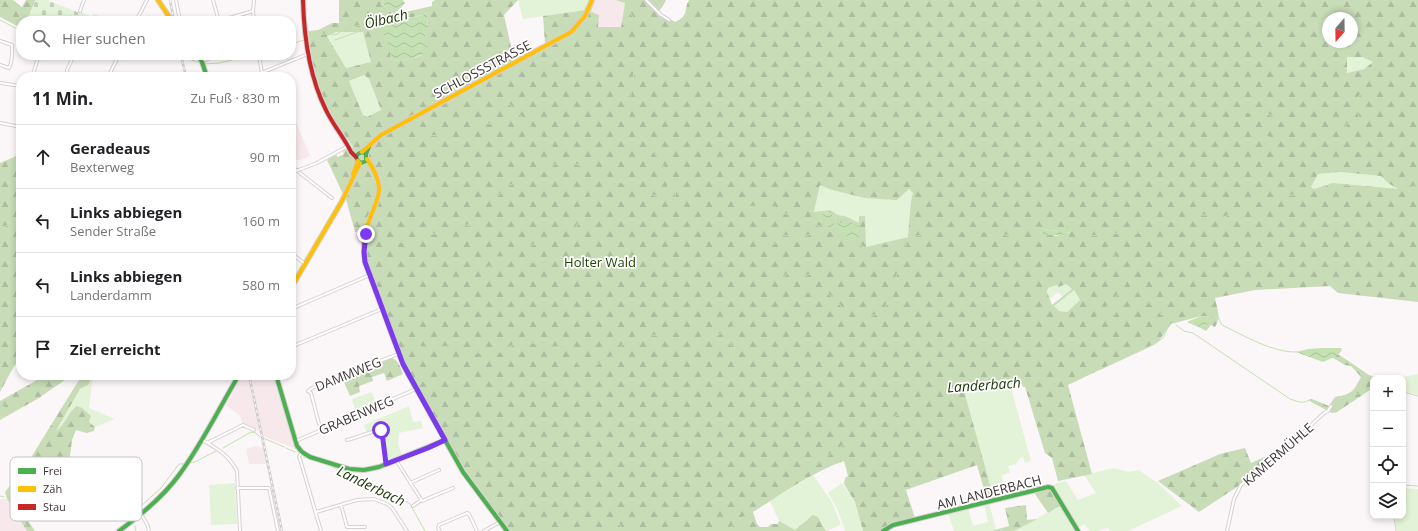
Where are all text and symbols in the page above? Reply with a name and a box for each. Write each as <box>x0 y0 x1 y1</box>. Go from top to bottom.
water label: Ölbach <box>362 4 409 33</box>
north arrow <box>1322 12 1358 48</box>
search box <box>16 16 296 60</box>
icon: search <box>30 27 52 49</box>
text: Hier suchen <box>62 28 146 48</box>
street label: SCHLOSSSTRASSE <box>430 36 534 102</box>
text: 11 Min. <box>32 87 93 110</box>
text: Zu Fuß · 830 m <box>191 89 280 107</box>
text: Geradeaus <box>70 138 150 158</box>
icon: ahead <box>32 146 54 168</box>
text: 90 m <box>250 148 280 166</box>
text: Bexterweg <box>70 158 134 176</box>
text: Links abbiegen <box>70 202 182 222</box>
icon: left <box>32 210 54 232</box>
text: 160 m <box>242 212 280 230</box>
text: Sender Straße <box>70 222 156 240</box>
route end <box>357 225 375 243</box>
park label: Holter Wald <box>564 253 636 271</box>
text: Links abbiegen <box>70 266 182 286</box>
icon: left <box>32 274 54 296</box>
text: 580 m <box>242 276 280 294</box>
text: Landerdamm <box>70 286 152 304</box>
icon: arrive <box>32 338 54 360</box>
text: Ziel erreicht <box>70 339 161 359</box>
street label: DAMMWEG <box>312 353 384 395</box>
water label: Landerbach <box>947 372 1021 397</box>
map controls <box>1370 375 1406 519</box>
button: + <box>1370 375 1406 411</box>
street label: GRABENWEG <box>316 391 396 439</box>
button: − <box>1370 411 1406 447</box>
street label: KAMERMÜHLE <box>1239 418 1317 490</box>
route start <box>372 421 390 439</box>
button: locate <box>1370 447 1406 483</box>
legend <box>10 457 142 521</box>
water label: Landerbach <box>334 461 409 510</box>
text: Frei <box>43 463 62 478</box>
street label: AM LANDERBACH <box>935 470 1043 514</box>
text: Zäh <box>43 481 62 496</box>
button: layers <box>1370 483 1406 519</box>
text: Stau <box>43 499 66 514</box>

